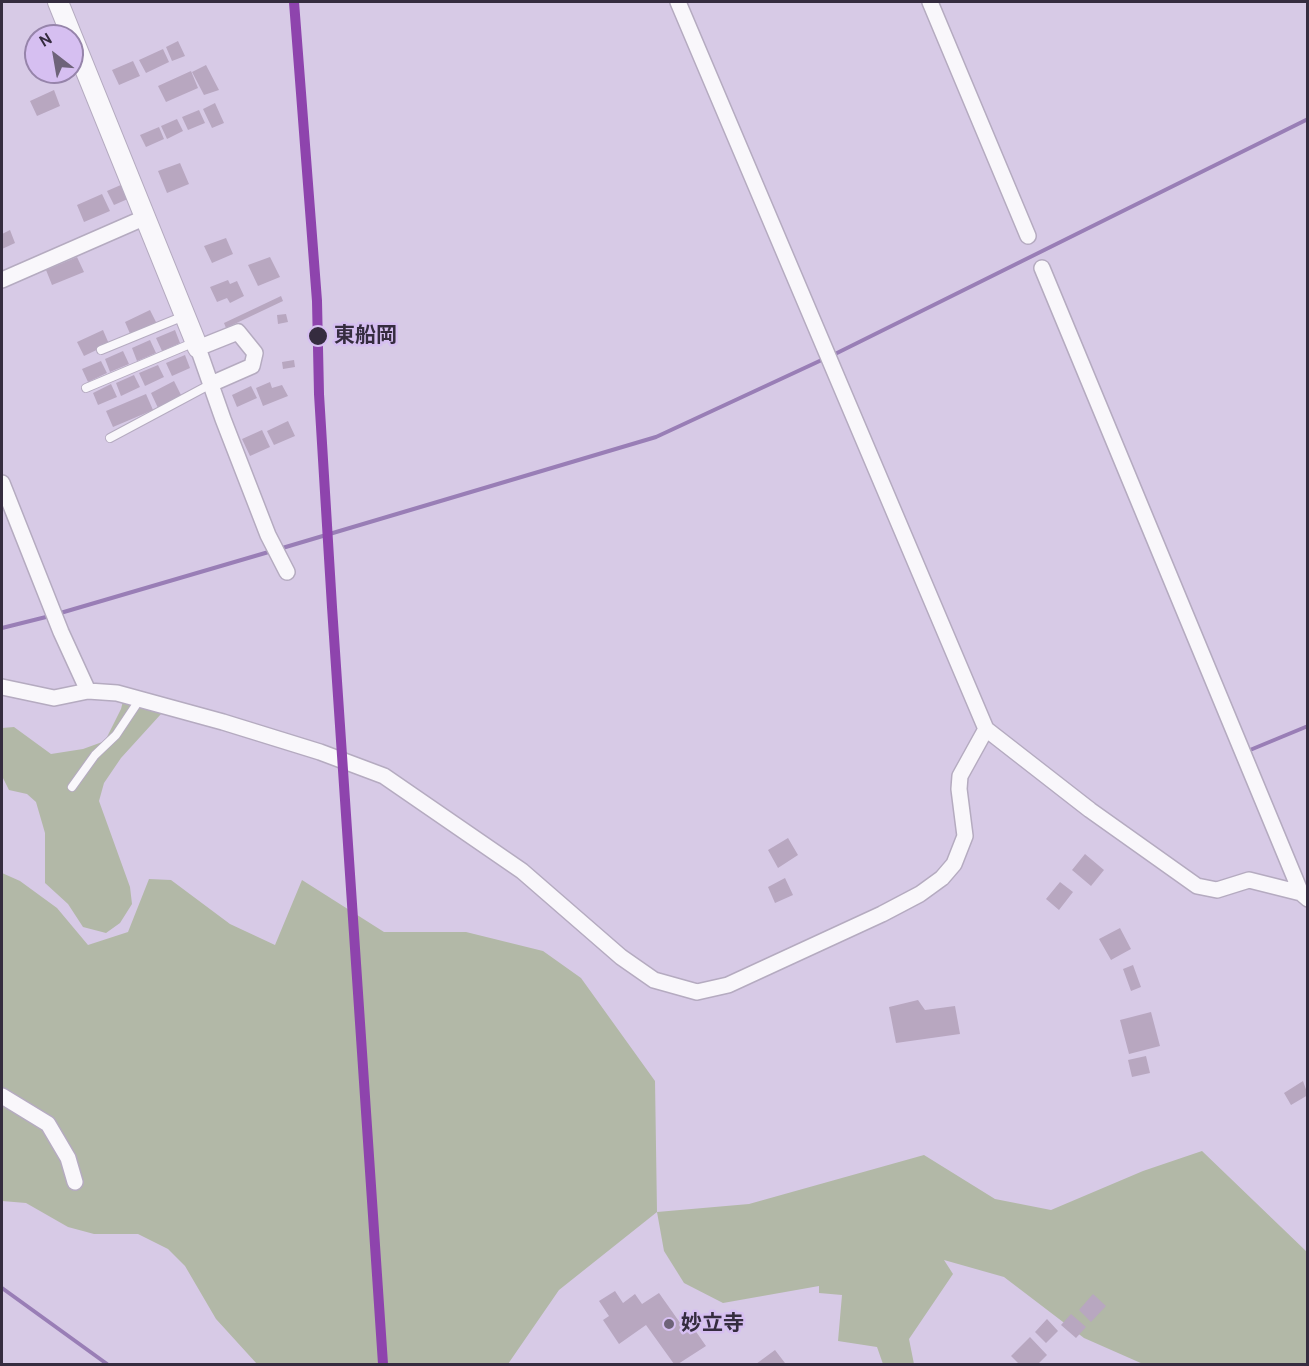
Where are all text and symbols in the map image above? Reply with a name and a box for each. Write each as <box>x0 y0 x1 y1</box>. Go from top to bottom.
north arrow <box>24 24 84 84</box>
text: N <box>36 29 55 51</box>
place label: 東船岡 <box>334 323 397 349</box>
marker: 東船岡 <box>307 325 329 347</box>
place label: 妙立寺 <box>681 1311 744 1337</box>
marker: 妙立寺 <box>662 1317 676 1331</box>

